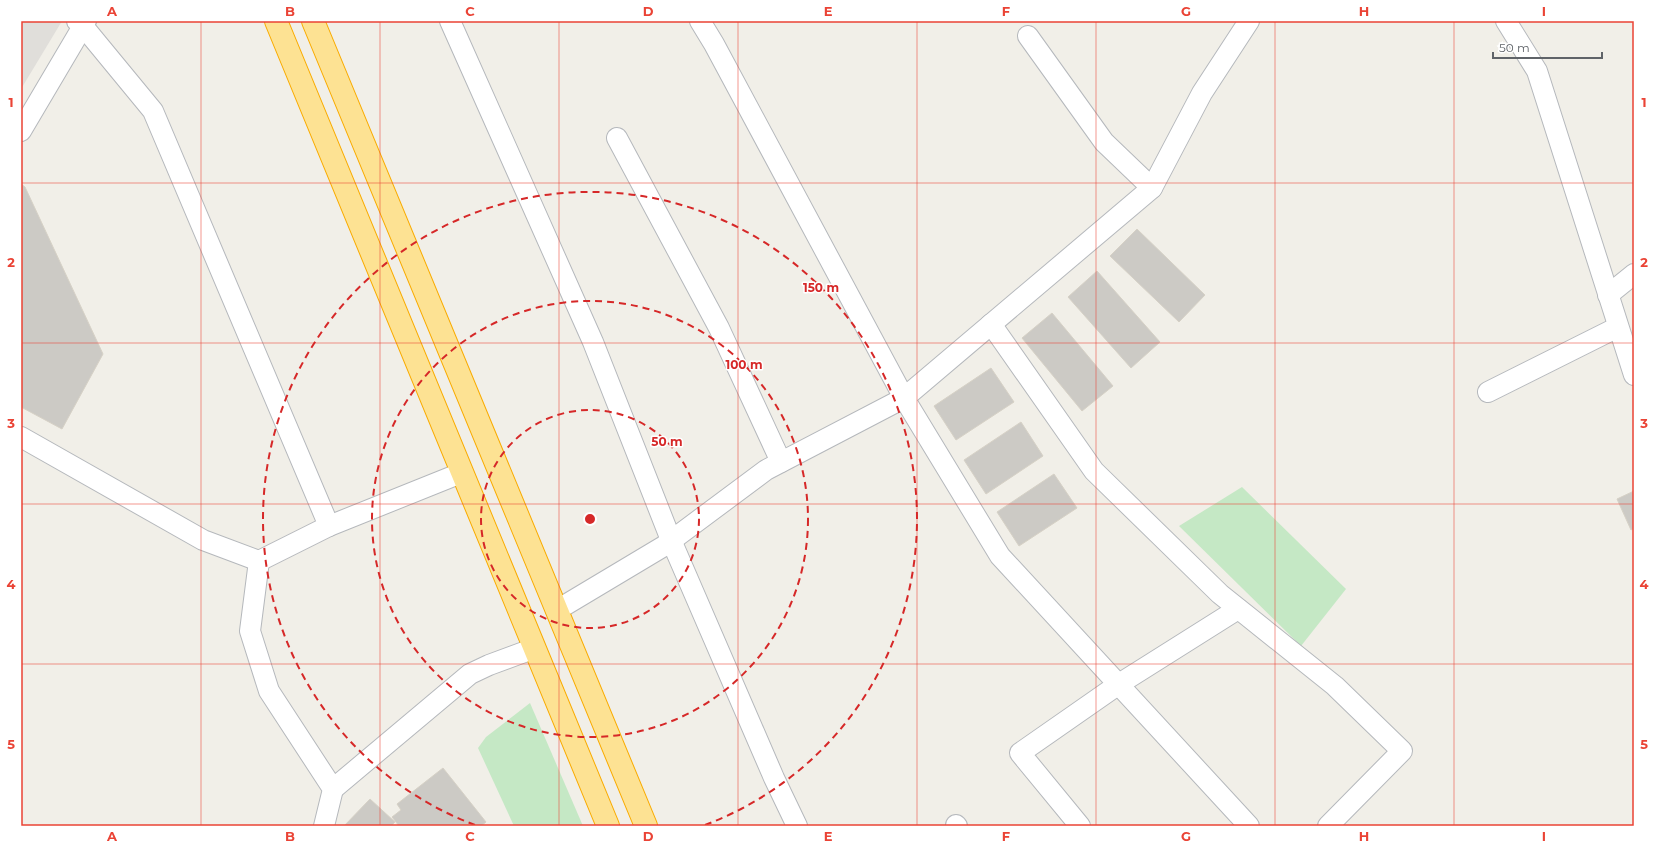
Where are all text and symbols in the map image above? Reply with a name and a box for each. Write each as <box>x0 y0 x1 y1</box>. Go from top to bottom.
text: A <box>106 3 118 19</box>
text: B <box>285 3 295 19</box>
text: C <box>465 3 475 19</box>
text: D <box>643 3 654 19</box>
text: E <box>824 3 833 19</box>
text: F <box>1002 3 1010 19</box>
text: G <box>1181 3 1191 19</box>
text: H <box>1359 3 1369 19</box>
text: I <box>1542 3 1546 19</box>
scale bar <box>1493 34 1602 60</box>
text: 50 m <box>1499 40 1530 55</box>
text: 1 <box>8 94 14 110</box>
text: 1 <box>1641 94 1647 110</box>
text: 2 <box>7 254 15 270</box>
text: 2 <box>1640 254 1648 270</box>
text: 150 m <box>803 280 839 295</box>
text: 100 m <box>726 357 762 372</box>
text: 3 <box>6 415 15 431</box>
text: 3 <box>1639 415 1648 431</box>
text: 50 m <box>651 434 683 449</box>
centre of rings <box>583 512 597 526</box>
text: 4 <box>7 576 16 592</box>
text: 4 <box>1640 576 1649 592</box>
text: 5 <box>7 736 15 752</box>
text: 5 <box>1640 736 1648 752</box>
text: A <box>106 828 118 844</box>
text: B <box>285 828 295 844</box>
text: C <box>465 828 475 844</box>
text: D <box>643 828 654 844</box>
text: E <box>824 828 833 844</box>
text: F <box>1002 828 1010 844</box>
text: G <box>1181 828 1191 844</box>
text: H <box>1359 828 1369 844</box>
text: I <box>1542 828 1546 844</box>

